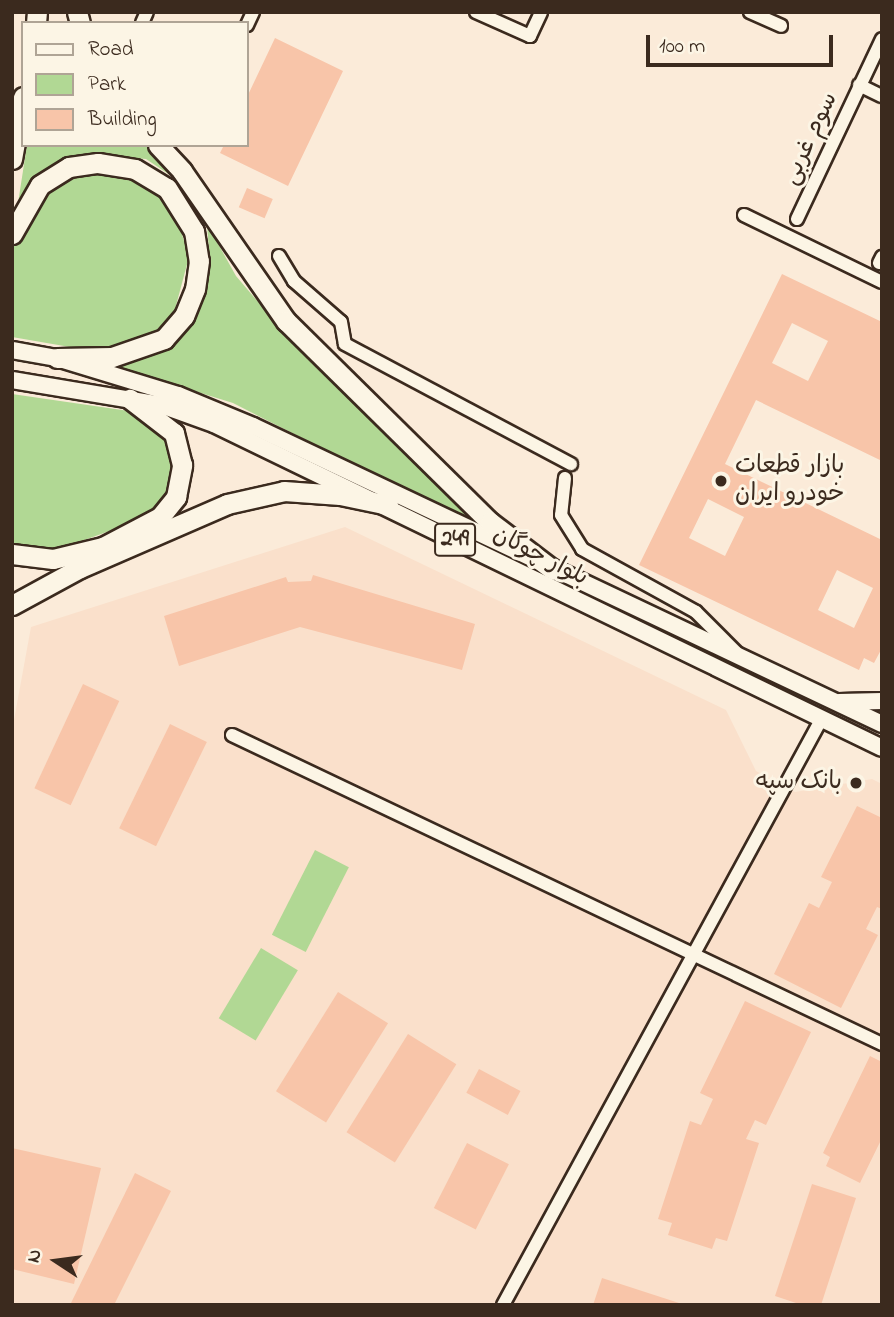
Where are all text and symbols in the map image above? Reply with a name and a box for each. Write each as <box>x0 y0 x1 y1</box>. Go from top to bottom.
legend <box>21 21 248 147</box>
scale bar <box>649 21 836 65</box>
text: 100 m <box>659 32 705 62</box>
text: Road <box>88 35 134 65</box>
text: Park <box>88 70 126 100</box>
street label: سوم غربی <box>777 88 845 190</box>
text: Building <box>88 105 157 135</box>
place label: بازار قطعات خودرو ایران <box>735 453 845 509</box>
marker: بازار قطعات خودرو ایران <box>713 473 729 489</box>
road number: 249 <box>434 520 476 560</box>
street label: بلوار چوگان <box>488 521 592 593</box>
place label: بانک سپه <box>756 769 842 797</box>
marker: بانک سپه <box>848 775 864 791</box>
north arrow <box>21 1226 91 1296</box>
text: N <box>20 1247 50 1265</box>

